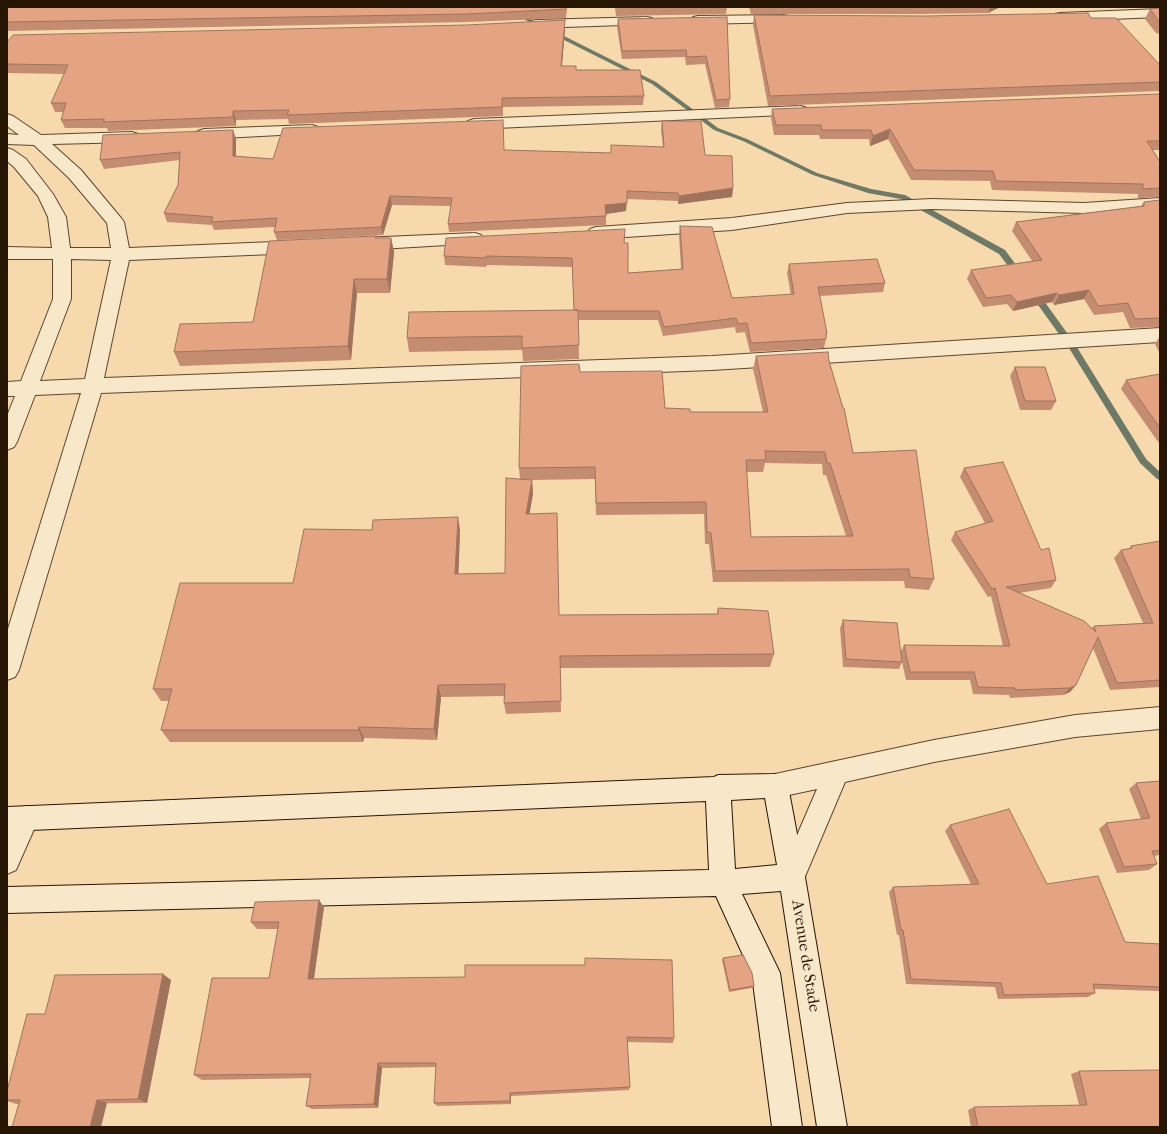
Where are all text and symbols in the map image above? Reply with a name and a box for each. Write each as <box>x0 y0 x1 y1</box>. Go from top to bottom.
street label: Avenue de Stade <box>787 899 823 1013</box>

